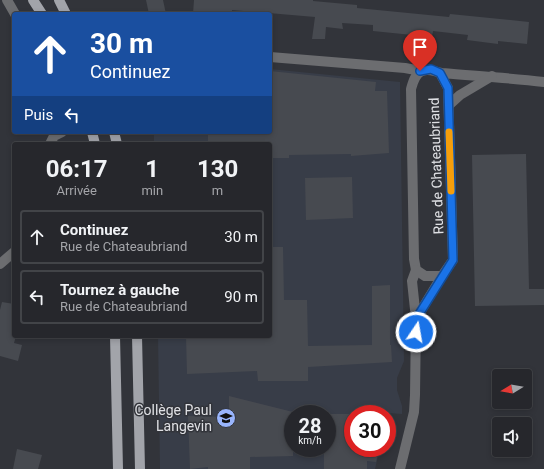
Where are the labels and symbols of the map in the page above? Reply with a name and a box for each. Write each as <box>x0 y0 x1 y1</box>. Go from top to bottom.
pin <box>403 30 437 71</box>
street label: Rue de Chateaubriand <box>426 97 446 235</box>
position arrow <box>395 311 437 353</box>
north arrow <box>492 369 532 409</box>
place label: Collège Paul Langevin <box>134 402 212 434</box>
speed limit sign: 30 <box>344 405 396 457</box>
school or university icon: Collège Paul Langevin <box>215 407 237 429</box>

